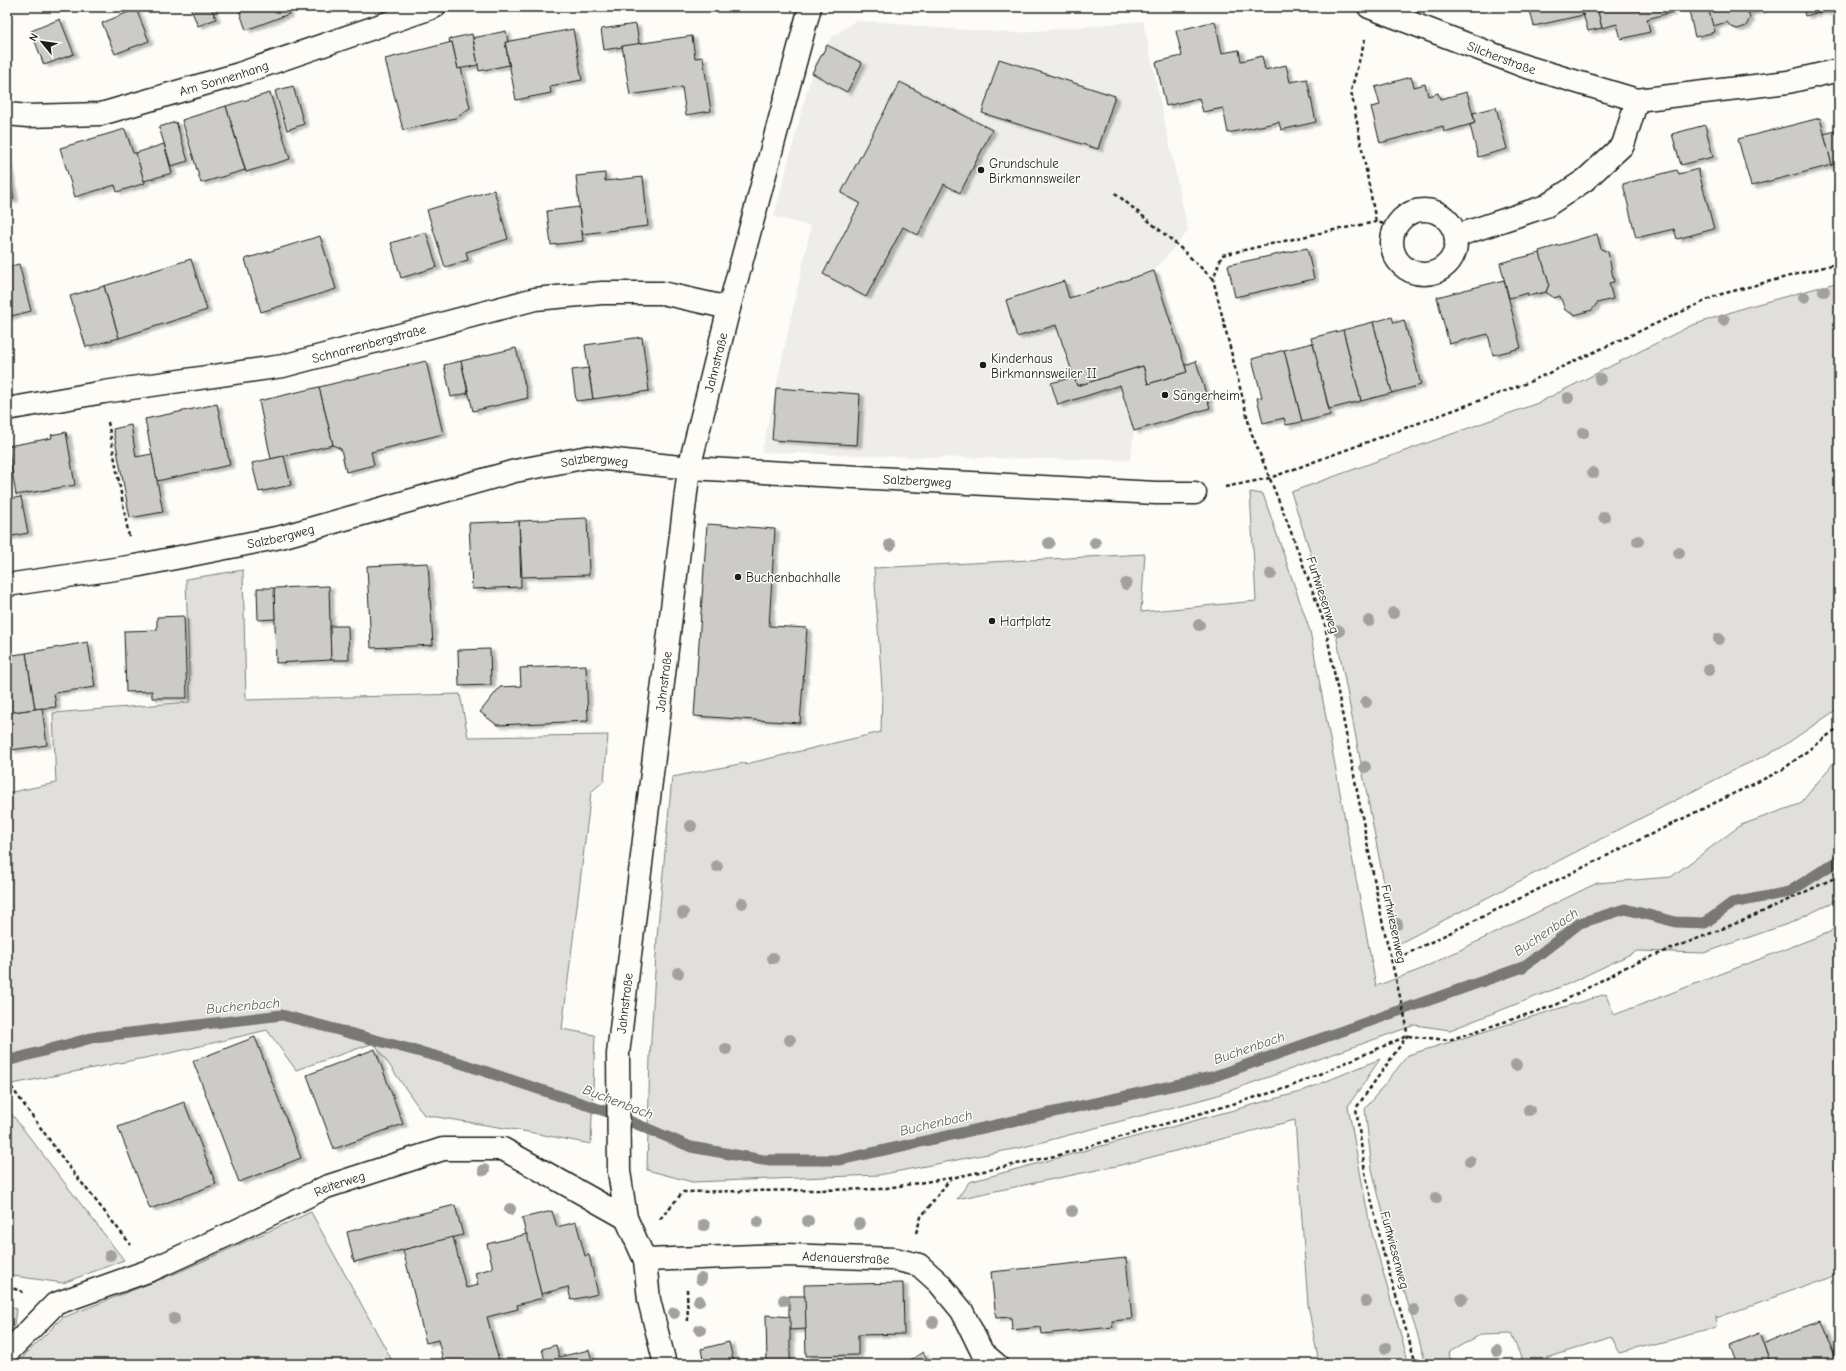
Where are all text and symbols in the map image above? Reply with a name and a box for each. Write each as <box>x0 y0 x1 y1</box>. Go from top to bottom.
north arrow <box>22 22 62 62</box>
text: N <box>26 31 41 44</box>
street label: Silcherstraße <box>1465 38 1538 77</box>
street label: Am Sonnenhang <box>177 57 270 99</box>
place label: Grundschule Birkmannsweiler <box>989 156 1081 186</box>
marker: Grundschule Birkmannsweiler <box>976 165 986 175</box>
street label: Schnarrenbergstraße <box>310 321 428 366</box>
street label: Jahnstraße <box>701 330 730 394</box>
place label: Kinderhaus Birkmannsweiler II <box>991 351 1097 381</box>
marker: Kinderhaus Birkmannsweiler II <box>978 360 988 370</box>
place label: Sängerheim <box>1173 388 1240 403</box>
marker: Sängerheim <box>1160 390 1170 400</box>
street label: Salzbergweg <box>559 449 629 470</box>
street label: Salzbergweg <box>883 471 952 490</box>
street label: Salzbergweg <box>246 521 316 551</box>
street label: Furtwiesenweg <box>1303 555 1343 635</box>
place label: Buchenbachhalle <box>746 570 841 585</box>
marker: Buchenbachhalle <box>733 572 743 582</box>
place label: Hartplatz <box>1000 614 1051 629</box>
marker: Hartplatz <box>987 616 997 626</box>
street label: Jahnstraße <box>652 650 674 713</box>
street label: Furtwiesenweg <box>1378 883 1410 965</box>
water label: Buchenbach <box>1511 904 1581 960</box>
street label: Jahnstraße <box>613 972 635 1034</box>
water label: Buchenbach <box>205 994 281 1018</box>
water label: Buchenbach <box>1211 1028 1287 1068</box>
water label: Buchenbach <box>580 1081 656 1123</box>
water label: Buchenbach <box>898 1106 974 1140</box>
street label: Reiterweg <box>311 1167 367 1199</box>
street label: Furtwiesenweg <box>1377 1209 1413 1291</box>
street label: Adenauerstraße <box>802 1248 890 1266</box>

